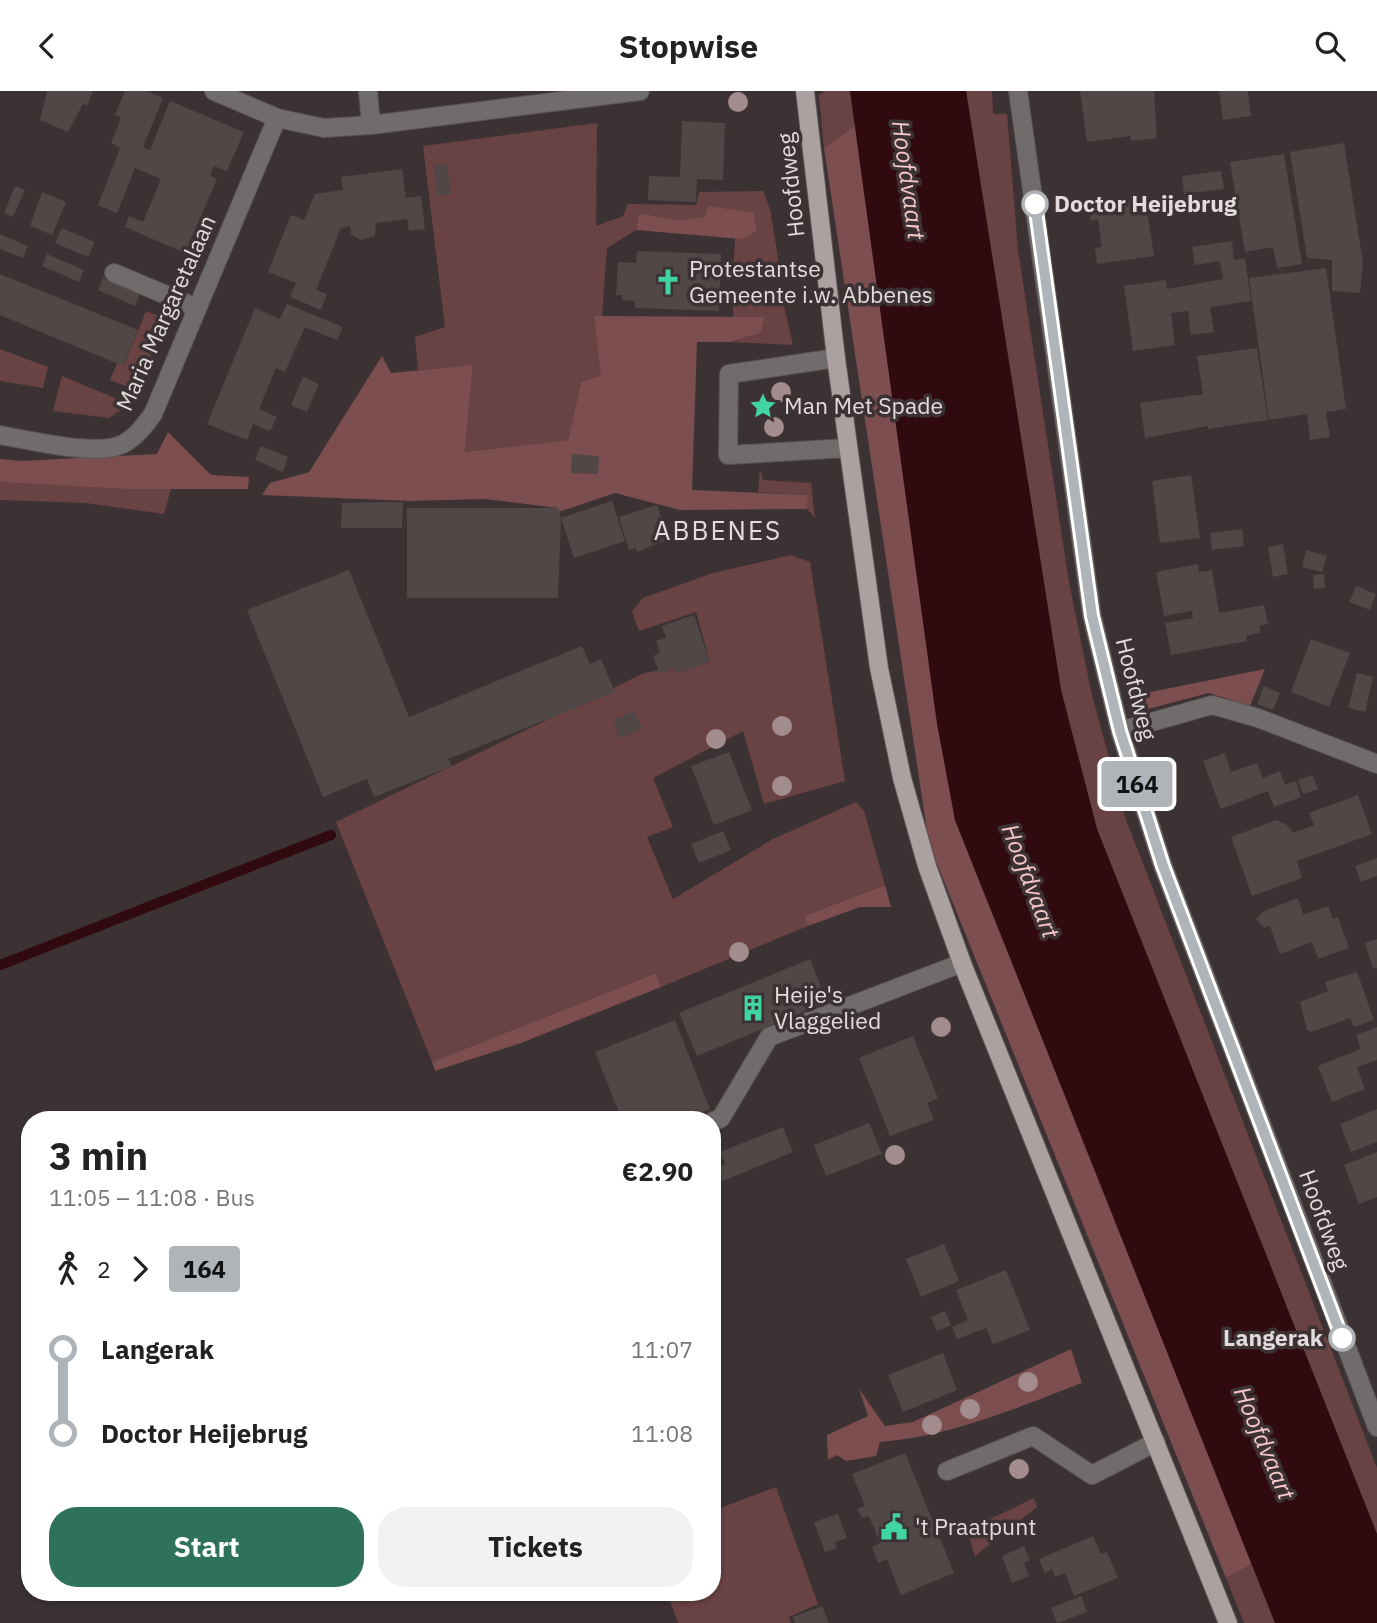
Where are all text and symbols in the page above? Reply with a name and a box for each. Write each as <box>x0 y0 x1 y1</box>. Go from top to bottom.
text: Stopwise <box>619 25 758 67</box>
icon: back <box>28 27 66 65</box>
icon: search <box>1311 27 1349 65</box>
water label: Hoofdvaart <box>885 118 933 243</box>
street label: Hoofdweg <box>770 131 810 239</box>
place label: Doctor Heijebrug <box>1054 188 1237 218</box>
marker: Doctor Heijebrug <box>1022 191 1048 217</box>
street label: Maria Margaretalaan <box>108 210 222 415</box>
place label: Protestantse Gemeente i.w. Abbenes <box>689 253 933 309</box>
church icon: Protestantse Gemeente i.w. Abbenes <box>653 267 683 297</box>
place label: Man Met Spade <box>784 390 943 420</box>
place icon: Man Met Spade <box>748 391 778 421</box>
district label: ABBENES <box>654 513 782 547</box>
street label: Hoofdweg <box>1110 634 1164 743</box>
line badge: 164 <box>1097 761 1177 807</box>
text: 164 <box>1115 768 1159 800</box>
water label: Hoofdvaart <box>995 819 1068 943</box>
place label: Heije's Vlaggelied <box>774 979 881 1035</box>
building icon: Heije's Vlaggelied <box>738 993 768 1023</box>
text: 3 min <box>49 1131 148 1180</box>
text: €2.90 <box>622 1154 693 1188</box>
street label: Hoofdweg <box>1293 1165 1357 1274</box>
text: 11:05 – 11:08 · Bus <box>49 1182 255 1212</box>
icon: walk <box>49 1250 87 1288</box>
icon: forward <box>121 1250 159 1288</box>
text: 164 <box>183 1253 226 1285</box>
text: 2 <box>97 1254 111 1284</box>
place label: Langerak <box>1223 1322 1324 1352</box>
marker: Langerak <box>1329 1325 1355 1351</box>
text: Langerak <box>101 1332 214 1366</box>
text: 11:07 <box>631 1334 693 1364</box>
water label: Hoofdvaart <box>1227 1381 1304 1505</box>
text: Doctor Heijebrug <box>101 1416 307 1450</box>
text: 11:08 <box>631 1418 693 1448</box>
button: Start <box>49 1507 364 1587</box>
button: Tickets <box>378 1507 693 1587</box>
place label: 't Praatpunt <box>915 1511 1036 1541</box>
public building icon: 't Praatpunt <box>879 1512 909 1542</box>

